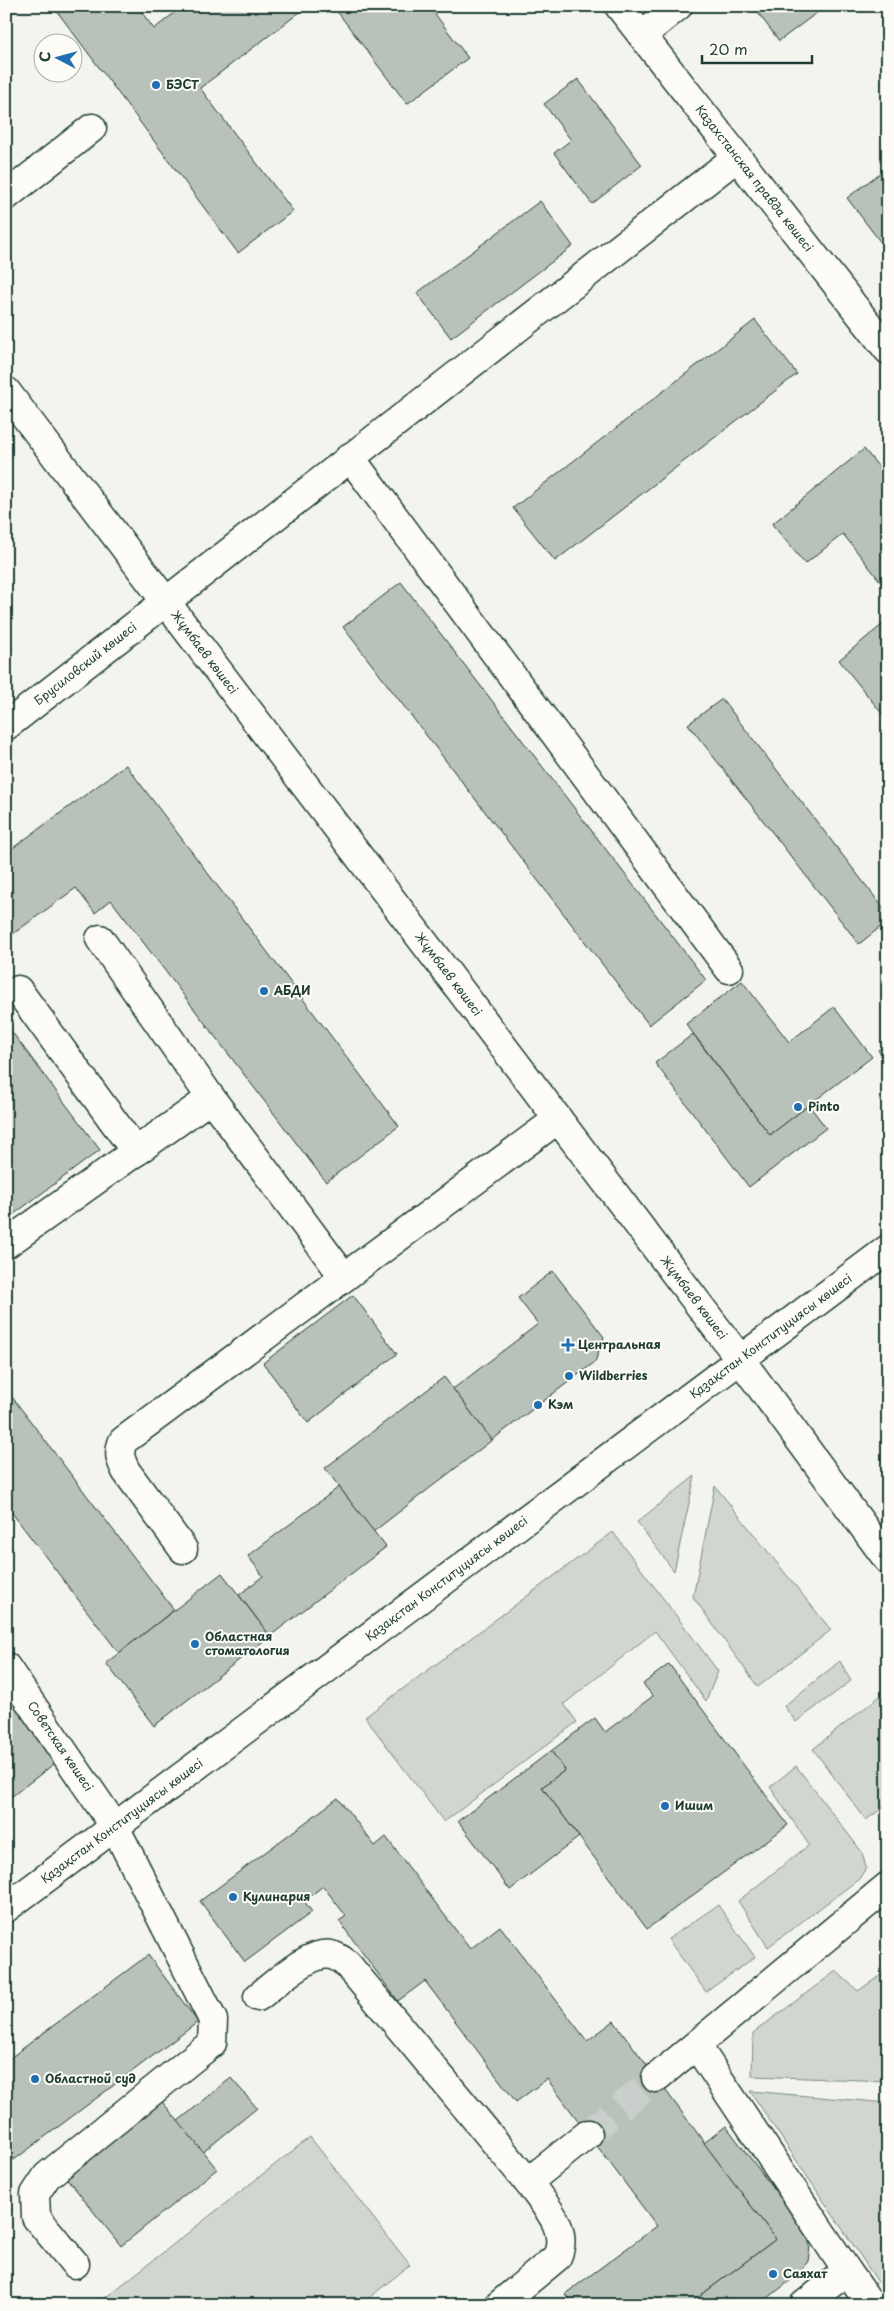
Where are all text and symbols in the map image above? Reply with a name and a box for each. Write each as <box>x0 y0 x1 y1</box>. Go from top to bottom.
north arrow <box>32 32 82 82</box>
scale bar <box>702 32 812 64</box>
text: 20 m <box>709 37 748 60</box>
text: С <box>34 50 56 63</box>
place label: БЭСТ <box>166 75 199 93</box>
marker: БЭСТ <box>150 79 162 91</box>
street label: Казахстанская правда көшесі <box>692 101 818 255</box>
street label: Жұмбаев көшесі <box>167 606 243 697</box>
street label: Брусиловский көшесі <box>30 617 140 709</box>
street label: Жұмбаев көшесі <box>411 928 487 1019</box>
place label: АБДИ <box>273 981 311 999</box>
marker: АБДИ <box>258 985 270 997</box>
place label: Pinto <box>808 1097 840 1115</box>
marker: Pinto <box>792 1101 804 1113</box>
street label: Жұмбаев көшесі <box>657 1252 732 1343</box>
street label: Қазақстан Конституциясы көшесі <box>685 1269 855 1402</box>
place label: Центральная <box>578 1335 661 1353</box>
marker: Центральная <box>562 1339 574 1351</box>
place label: Wildberries <box>579 1366 648 1384</box>
marker: Wildberries <box>563 1370 575 1382</box>
place label: Кэм <box>548 1395 573 1413</box>
marker: Кэм <box>532 1399 544 1411</box>
street label: Қазақстан Конституциясы көшесі <box>361 1511 531 1645</box>
place label: Областная стоматология <box>205 1627 290 1659</box>
marker: Областная стоматология <box>189 1638 201 1650</box>
street label: Советская көшесі <box>24 1697 98 1795</box>
street label: Қазақстан Конституциясы көшесі <box>37 1754 207 1887</box>
place label: Ишим <box>675 1796 713 1814</box>
marker: Ишим <box>659 1800 671 1812</box>
place label: Кулинария <box>243 1887 311 1905</box>
marker: Кулинария <box>227 1891 239 1903</box>
place label: Областной суд <box>45 2069 136 2087</box>
marker: Областной суд <box>29 2073 41 2085</box>
place label: Саяхат <box>783 2264 828 2282</box>
marker: Саяхат <box>767 2268 779 2280</box>

